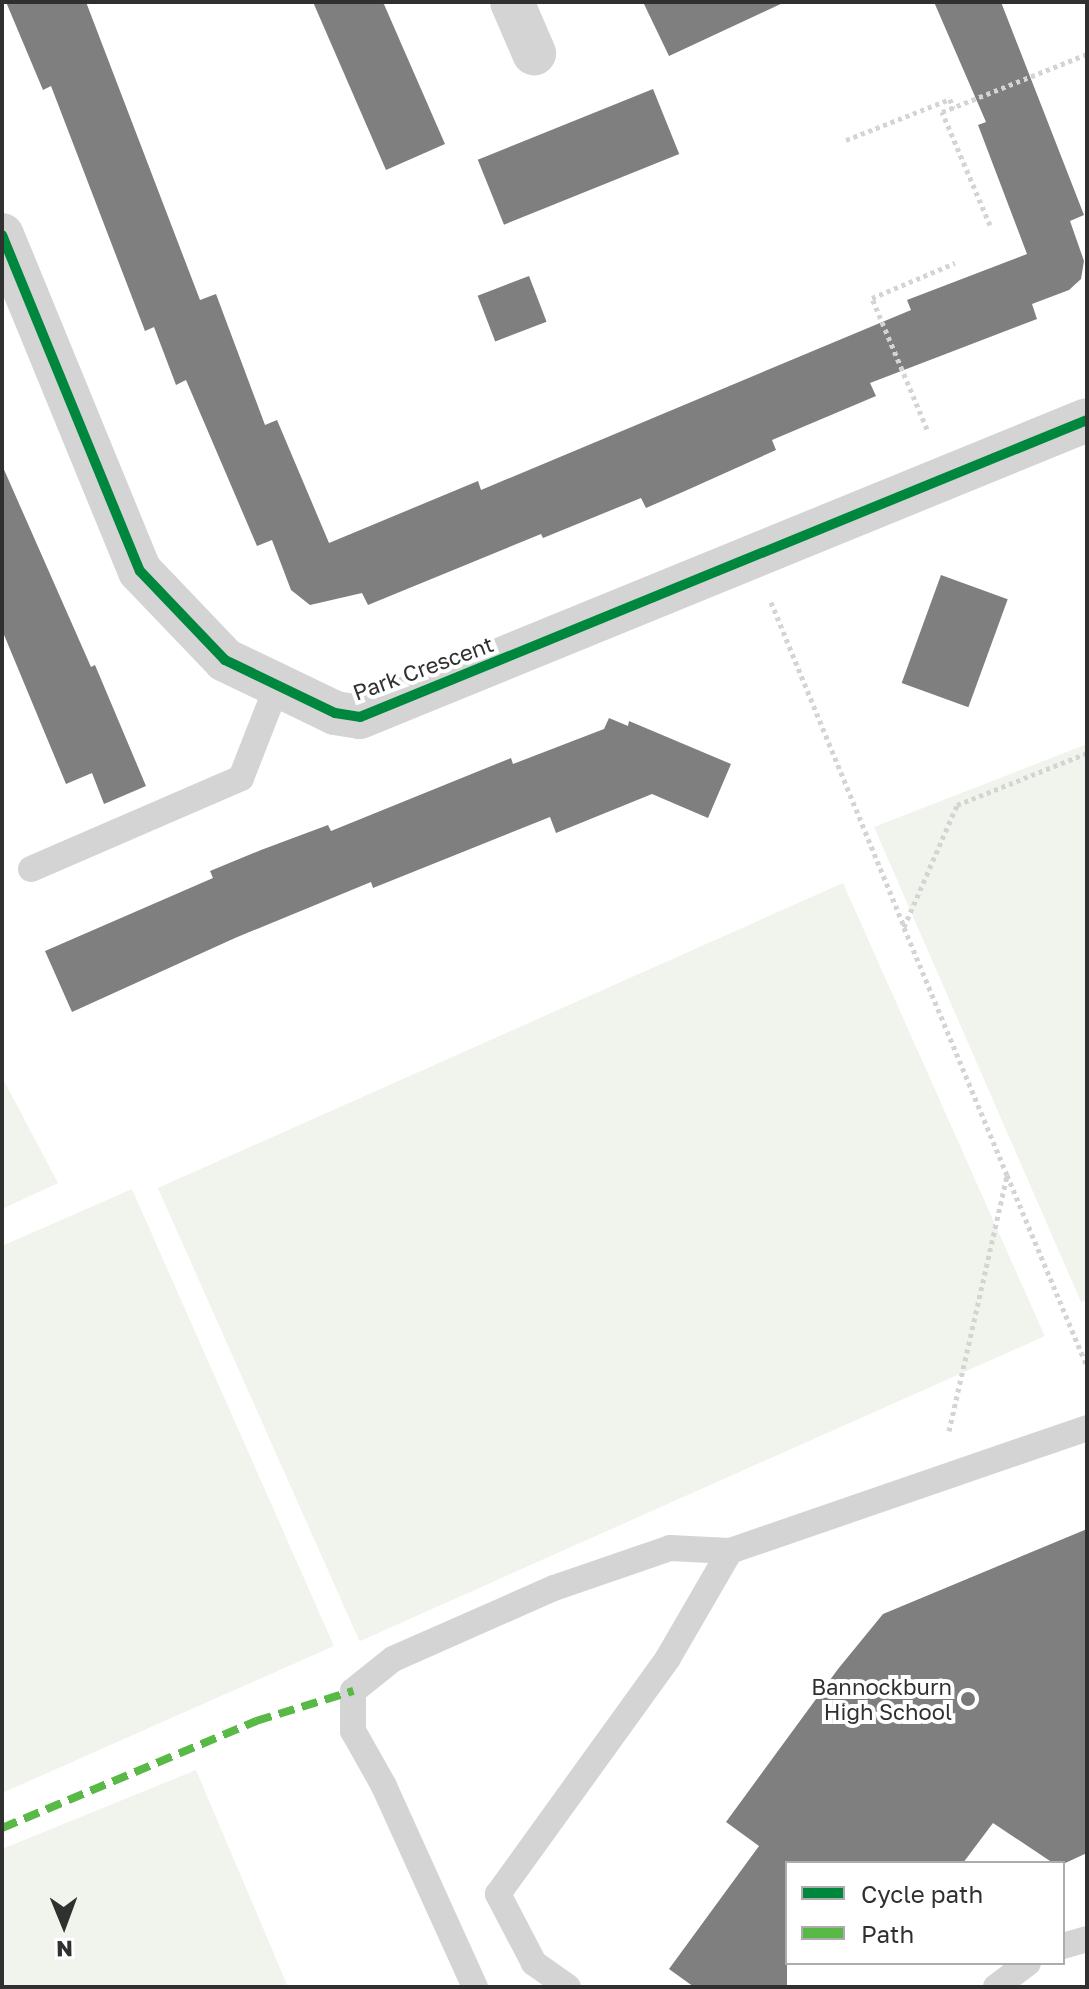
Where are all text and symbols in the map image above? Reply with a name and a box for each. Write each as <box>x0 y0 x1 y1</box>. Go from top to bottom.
street label: Park Crescent <box>349 630 497 706</box>
place label: Bannockburn High School <box>811 1673 952 1724</box>
marker: Bannockburn High School <box>959 1690 977 1708</box>
legend <box>785 1861 1065 1965</box>
text: Cycle path <box>861 1879 983 1908</box>
north arrow <box>24 1885 104 1965</box>
text: Path <box>861 1919 914 1948</box>
text: N <box>56 1936 73 1963</box>

